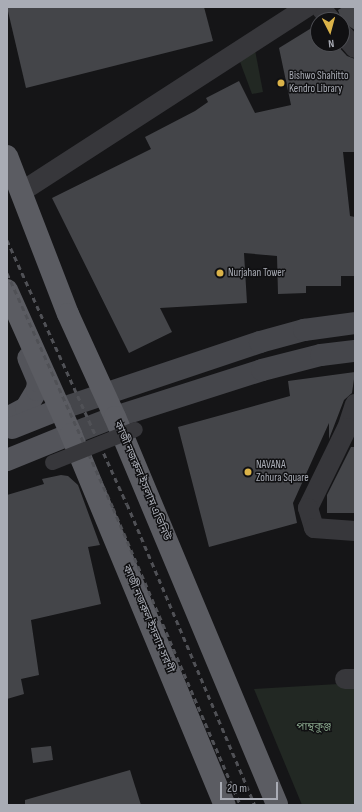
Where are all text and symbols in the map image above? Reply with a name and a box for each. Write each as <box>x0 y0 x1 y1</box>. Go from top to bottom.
north arrow <box>310 12 350 52</box>
text: N <box>328 37 335 50</box>
place label: Bishwo Shahitto Kendro Library <box>289 70 349 96</box>
marker: Bishwo Shahitto Kendro Library <box>276 78 286 88</box>
place label: Nurjahan Tower <box>228 266 285 280</box>
marker: Nurjahan Tower <box>215 268 225 278</box>
street label: কাজী নজরুল ইসলাম এভিনিউ <box>111 419 173 543</box>
place label: NAVANA Zohura Square <box>256 459 309 485</box>
marker: NAVANA Zohura Square <box>243 467 253 477</box>
street label: কাজী নজরুল ইসলাম সরণী <box>119 563 177 675</box>
park label: পান্থকুঞ্জ <box>297 720 331 734</box>
scale bar <box>222 774 280 800</box>
text: 20 m <box>227 781 247 796</box>

